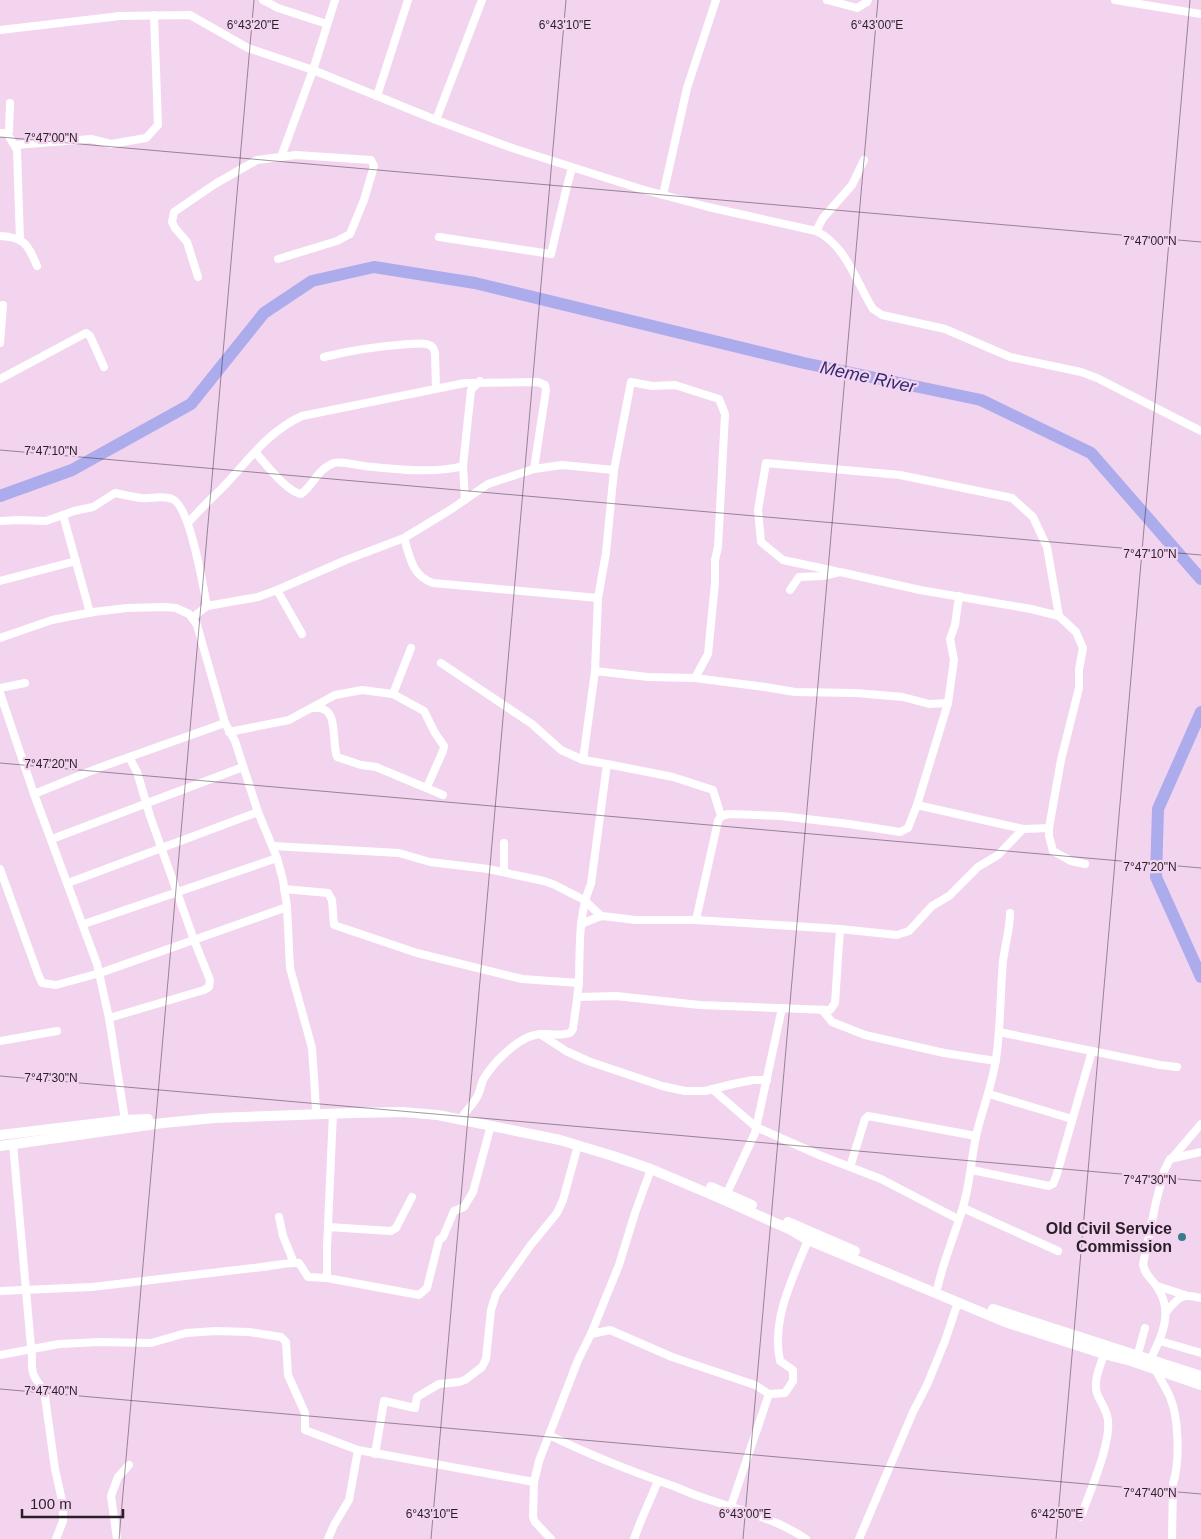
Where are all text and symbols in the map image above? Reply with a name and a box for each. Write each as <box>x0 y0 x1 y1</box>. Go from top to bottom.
text: 6°43'20"E <box>227 18 279 32</box>
text: 6°43'10"E <box>539 18 591 32</box>
text: 6°43'00"E <box>851 18 903 32</box>
text: 7°47'00"N <box>24 131 78 145</box>
text: 7°47'00"N <box>1123 234 1177 248</box>
water label: Meme River <box>818 357 919 397</box>
text: 7°47'10"N <box>24 444 78 458</box>
text: 7°47'10"N <box>1123 547 1177 561</box>
text: 7°47'20"N <box>24 757 78 771</box>
text: 7°47'20"N <box>1123 860 1177 874</box>
text: 7°47'30"N <box>24 1071 78 1085</box>
text: 7°47'30"N <box>1123 1173 1177 1187</box>
place label: Old Civil Service Commission <box>1046 1220 1172 1255</box>
marker: Old Civil Service Commission <box>1176 1231 1188 1243</box>
text: 7°47'40"N <box>24 1384 78 1398</box>
scale bar <box>22 1486 124 1518</box>
text: 7°47'40"N <box>1123 1486 1177 1500</box>
text: 100 m <box>30 1495 72 1512</box>
text: 6°43'10"E <box>406 1507 458 1521</box>
text: 6°43'00"E <box>719 1507 771 1521</box>
text: 6°42'50"E <box>1031 1507 1083 1521</box>

